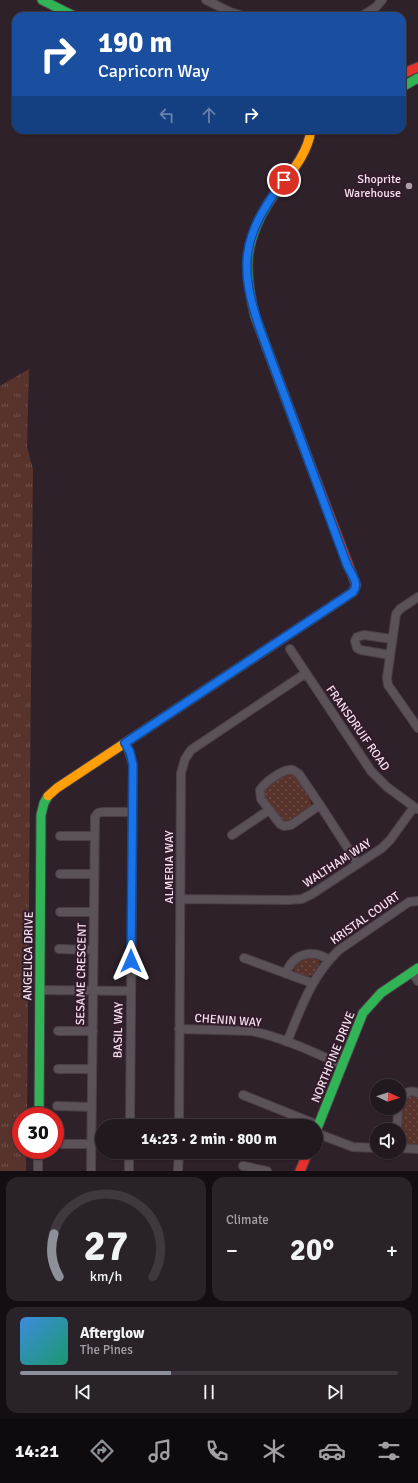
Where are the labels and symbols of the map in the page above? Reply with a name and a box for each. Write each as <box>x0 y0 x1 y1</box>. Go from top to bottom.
pin <box>267 163 301 197</box>
place label: Shoprite Warehouse <box>344 172 401 201</box>
marker: Shoprite Warehouse <box>404 181 414 191</box>
street label: FRANSDRUIF ROAD <box>323 683 393 774</box>
street label: ALMERIA WAY <box>162 830 177 904</box>
street label: WALTHAM WAY <box>300 836 374 891</box>
street label: KRISTAL COURT <box>328 889 403 948</box>
street label: ANGELICA DRIVE <box>20 911 37 1001</box>
street label: SESAME CRESCENT <box>73 923 90 1025</box>
position arrow <box>110 940 152 982</box>
street label: BASIL WAY <box>111 1002 126 1058</box>
street label: NORTHPINE DRIVE <box>308 1009 359 1105</box>
street label: CHENIN WAY <box>194 1011 262 1030</box>
north arrow <box>370 1079 406 1115</box>
speed limit sign: 30 <box>12 1107 64 1159</box>

